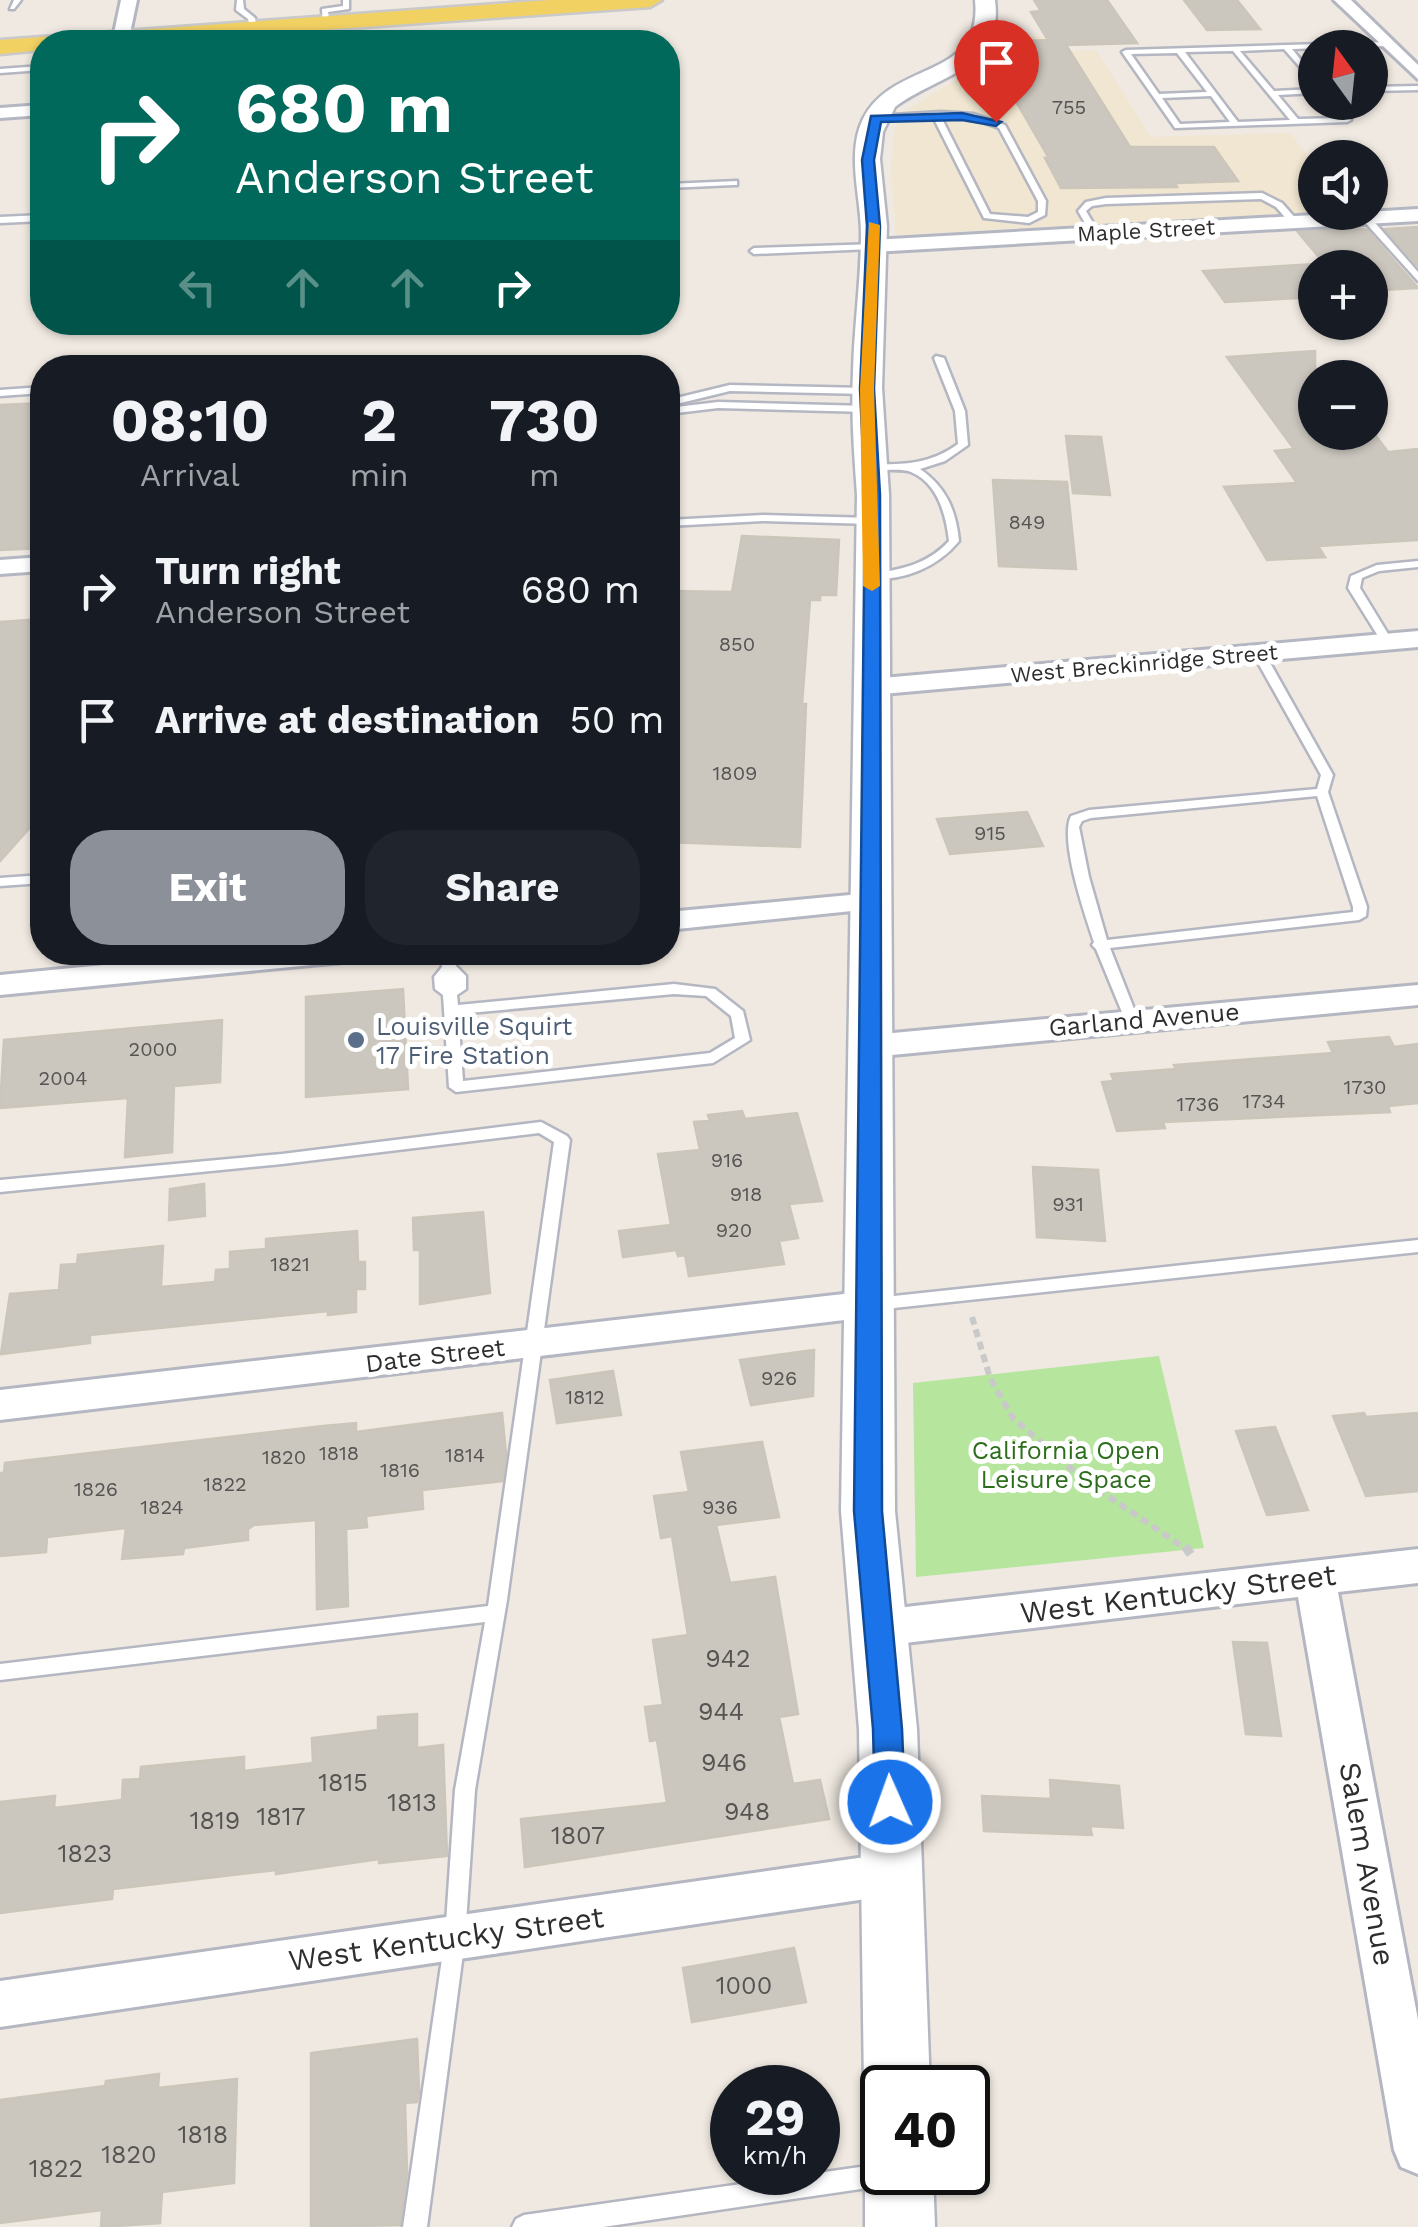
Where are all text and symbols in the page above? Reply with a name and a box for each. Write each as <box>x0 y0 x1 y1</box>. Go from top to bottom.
pin <box>954 20 1039 123</box>
north arrow <box>1298 30 1388 120</box>
map controls <box>1298 30 1388 450</box>
icon: arrive <box>969 35 1024 90</box>
text: 680 m <box>235 67 453 149</box>
icon: right <box>70 70 200 200</box>
house number: 755 <box>1052 95 1086 119</box>
button: sound <box>1298 140 1388 230</box>
text: Anderson Street <box>235 151 594 204</box>
street label: Maple Street <box>1076 214 1216 247</box>
button: + <box>1298 250 1388 340</box>
icon: left <box>170 260 225 315</box>
icon: ahead <box>275 260 330 315</box>
icon: ahead <box>380 260 435 315</box>
icon: right <box>485 260 540 315</box>
button: − <box>1298 360 1388 450</box>
text: 08:10 <box>110 385 269 456</box>
text: 2 <box>361 385 397 456</box>
text: 730 <box>489 385 600 456</box>
text: Arrival <box>140 456 240 494</box>
text: min <box>350 456 409 494</box>
text: m <box>529 456 559 494</box>
house number: 849 <box>1009 510 1045 534</box>
text: Turn right <box>155 549 341 593</box>
icon: right <box>70 563 125 618</box>
text: 680 m <box>521 568 640 612</box>
text: Anderson Street <box>155 593 410 631</box>
house number: 850 <box>719 632 755 656</box>
street label: West Breckinridge Street <box>1009 639 1279 688</box>
icon: arrive <box>70 693 125 748</box>
text: Arrive at destination <box>155 698 540 742</box>
text: 50 m <box>570 698 665 742</box>
house number: 1809 <box>713 761 757 785</box>
house number: 915 <box>974 821 1006 845</box>
button: Exit <box>70 830 345 945</box>
button: Share <box>365 830 640 945</box>
street label: Garland Avenue <box>1047 997 1241 1042</box>
place label: Louisville Squirt 17 Fire Station <box>376 1012 573 1070</box>
marker: Louisville Squirt 17 Fire Station <box>345 1029 367 1051</box>
house number: 2000 <box>129 1037 177 1061</box>
house number: 2004 <box>39 1066 87 1090</box>
house number: 1730 <box>1343 1075 1387 1099</box>
house number: 1734 <box>1243 1089 1285 1113</box>
house number: 1736 <box>1177 1092 1219 1116</box>
house number: 916 <box>711 1148 743 1172</box>
house number: 918 <box>730 1182 762 1206</box>
house number: 931 <box>1052 1192 1084 1216</box>
house number: 920 <box>716 1218 752 1242</box>
house number: 1821 <box>270 1252 310 1276</box>
street label: Date Street <box>364 1332 507 1378</box>
house number: 926 <box>761 1366 797 1390</box>
house number: 1812 <box>565 1385 605 1409</box>
park label: California Open Leisure Space <box>972 1436 1160 1494</box>
house number: 1818 <box>319 1441 359 1465</box>
house number: 1814 <box>445 1443 485 1467</box>
house number: 1820 <box>262 1445 306 1469</box>
house number: 1816 <box>380 1458 420 1482</box>
house number: 1822 <box>203 1472 247 1496</box>
house number: 1826 <box>74 1477 118 1501</box>
house number: 1824 <box>140 1495 184 1519</box>
house number: 936 <box>702 1495 738 1519</box>
street label: West Kentucky Street <box>1018 1557 1338 1630</box>
house number: 942 <box>705 1644 751 1673</box>
house number: 944 <box>698 1697 744 1726</box>
house number: 946 <box>701 1748 747 1777</box>
position arrow <box>838 1750 942 1854</box>
street label: Salem Avenue <box>1332 1759 1403 1968</box>
house number: 1815 <box>318 1768 368 1797</box>
house number: 1813 <box>387 1788 437 1817</box>
house number: 948 <box>724 1797 770 1826</box>
house number: 1817 <box>257 1802 305 1831</box>
house number: 1819 <box>190 1806 240 1835</box>
house number: 1807 <box>551 1821 605 1850</box>
house number: 1823 <box>58 1839 112 1868</box>
street label: West Kentucky Street <box>286 1899 606 1978</box>
house number: 1000 <box>716 1971 772 2000</box>
speed limit sign: 40 <box>860 2065 990 2195</box>
text: 29 <box>745 2088 805 2147</box>
house number: 1818 <box>178 2120 228 2149</box>
house number: 1820 <box>101 2140 157 2169</box>
text: km/h <box>743 2141 807 2170</box>
house number: 1822 <box>29 2154 83 2183</box>

